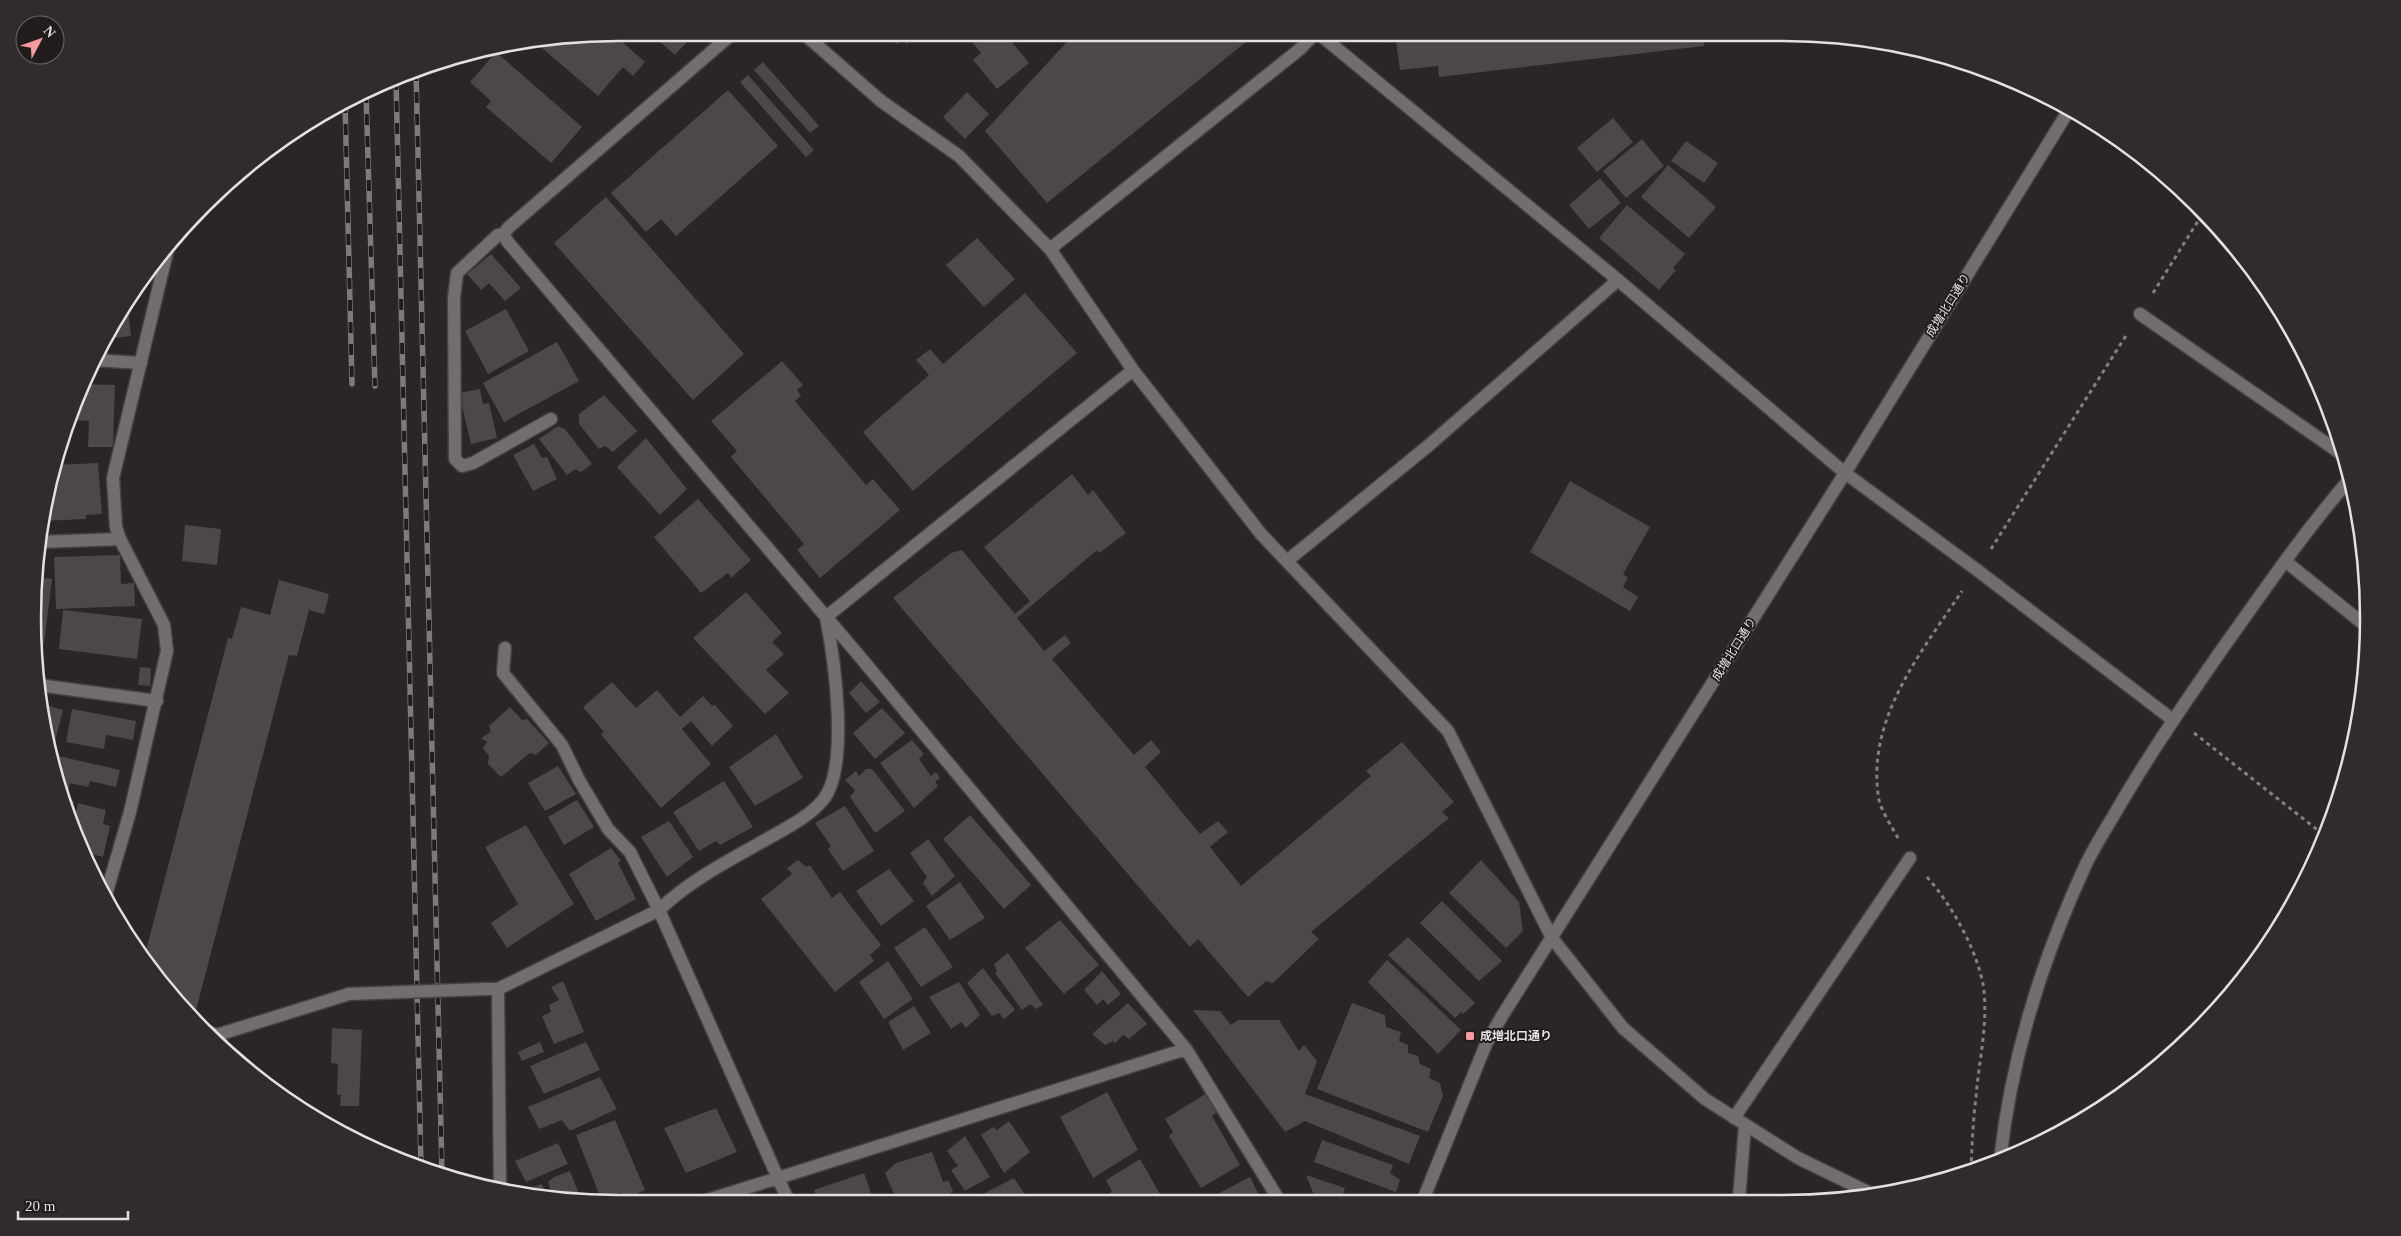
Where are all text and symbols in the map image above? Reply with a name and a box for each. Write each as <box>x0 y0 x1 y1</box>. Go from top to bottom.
north arrow <box>15 15 65 65</box>
text: N <box>40 23 58 41</box>
street label: 成増北口通り <box>1923 271 1973 339</box>
street label: 成増北口通り <box>1709 615 1759 683</box>
place label: 成増北口通り <box>1480 1029 1552 1043</box>
marker: 成増北口通り <box>1464 1030 1476 1042</box>
scale bar <box>18 1188 128 1220</box>
text: 20 m <box>25 1198 56 1214</box>

